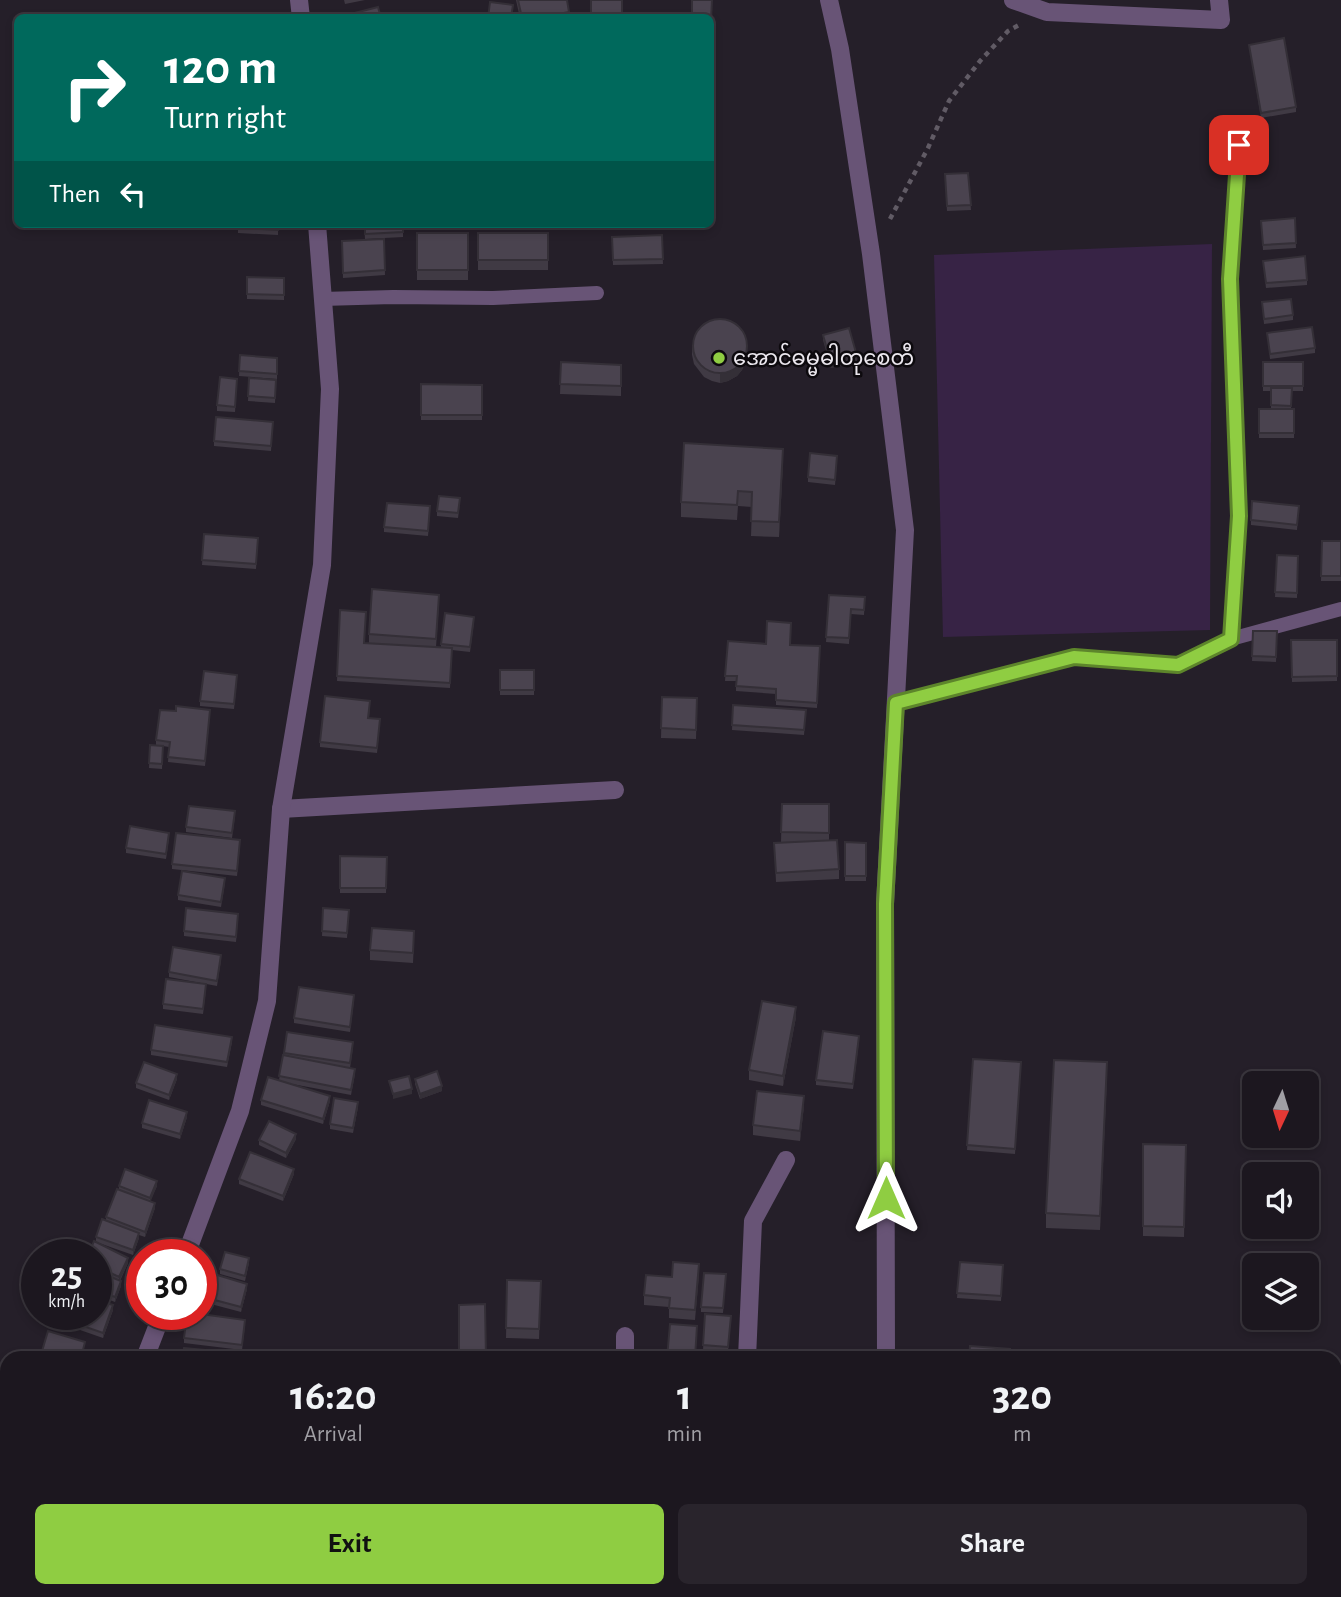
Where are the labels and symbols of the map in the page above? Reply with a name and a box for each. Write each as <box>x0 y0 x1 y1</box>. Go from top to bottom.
pin <box>1209 115 1269 175</box>
place label: အောင်ဓမ္မဓါတုစေတီ <box>733 342 914 376</box>
marker: အောင်ဓမ္မဓါတုစေတီ <box>711 350 727 366</box>
north arrow <box>1242 1071 1320 1148</box>
position arrow <box>849 1161 923 1235</box>
speed limit sign: 30 <box>126 1239 217 1330</box>

